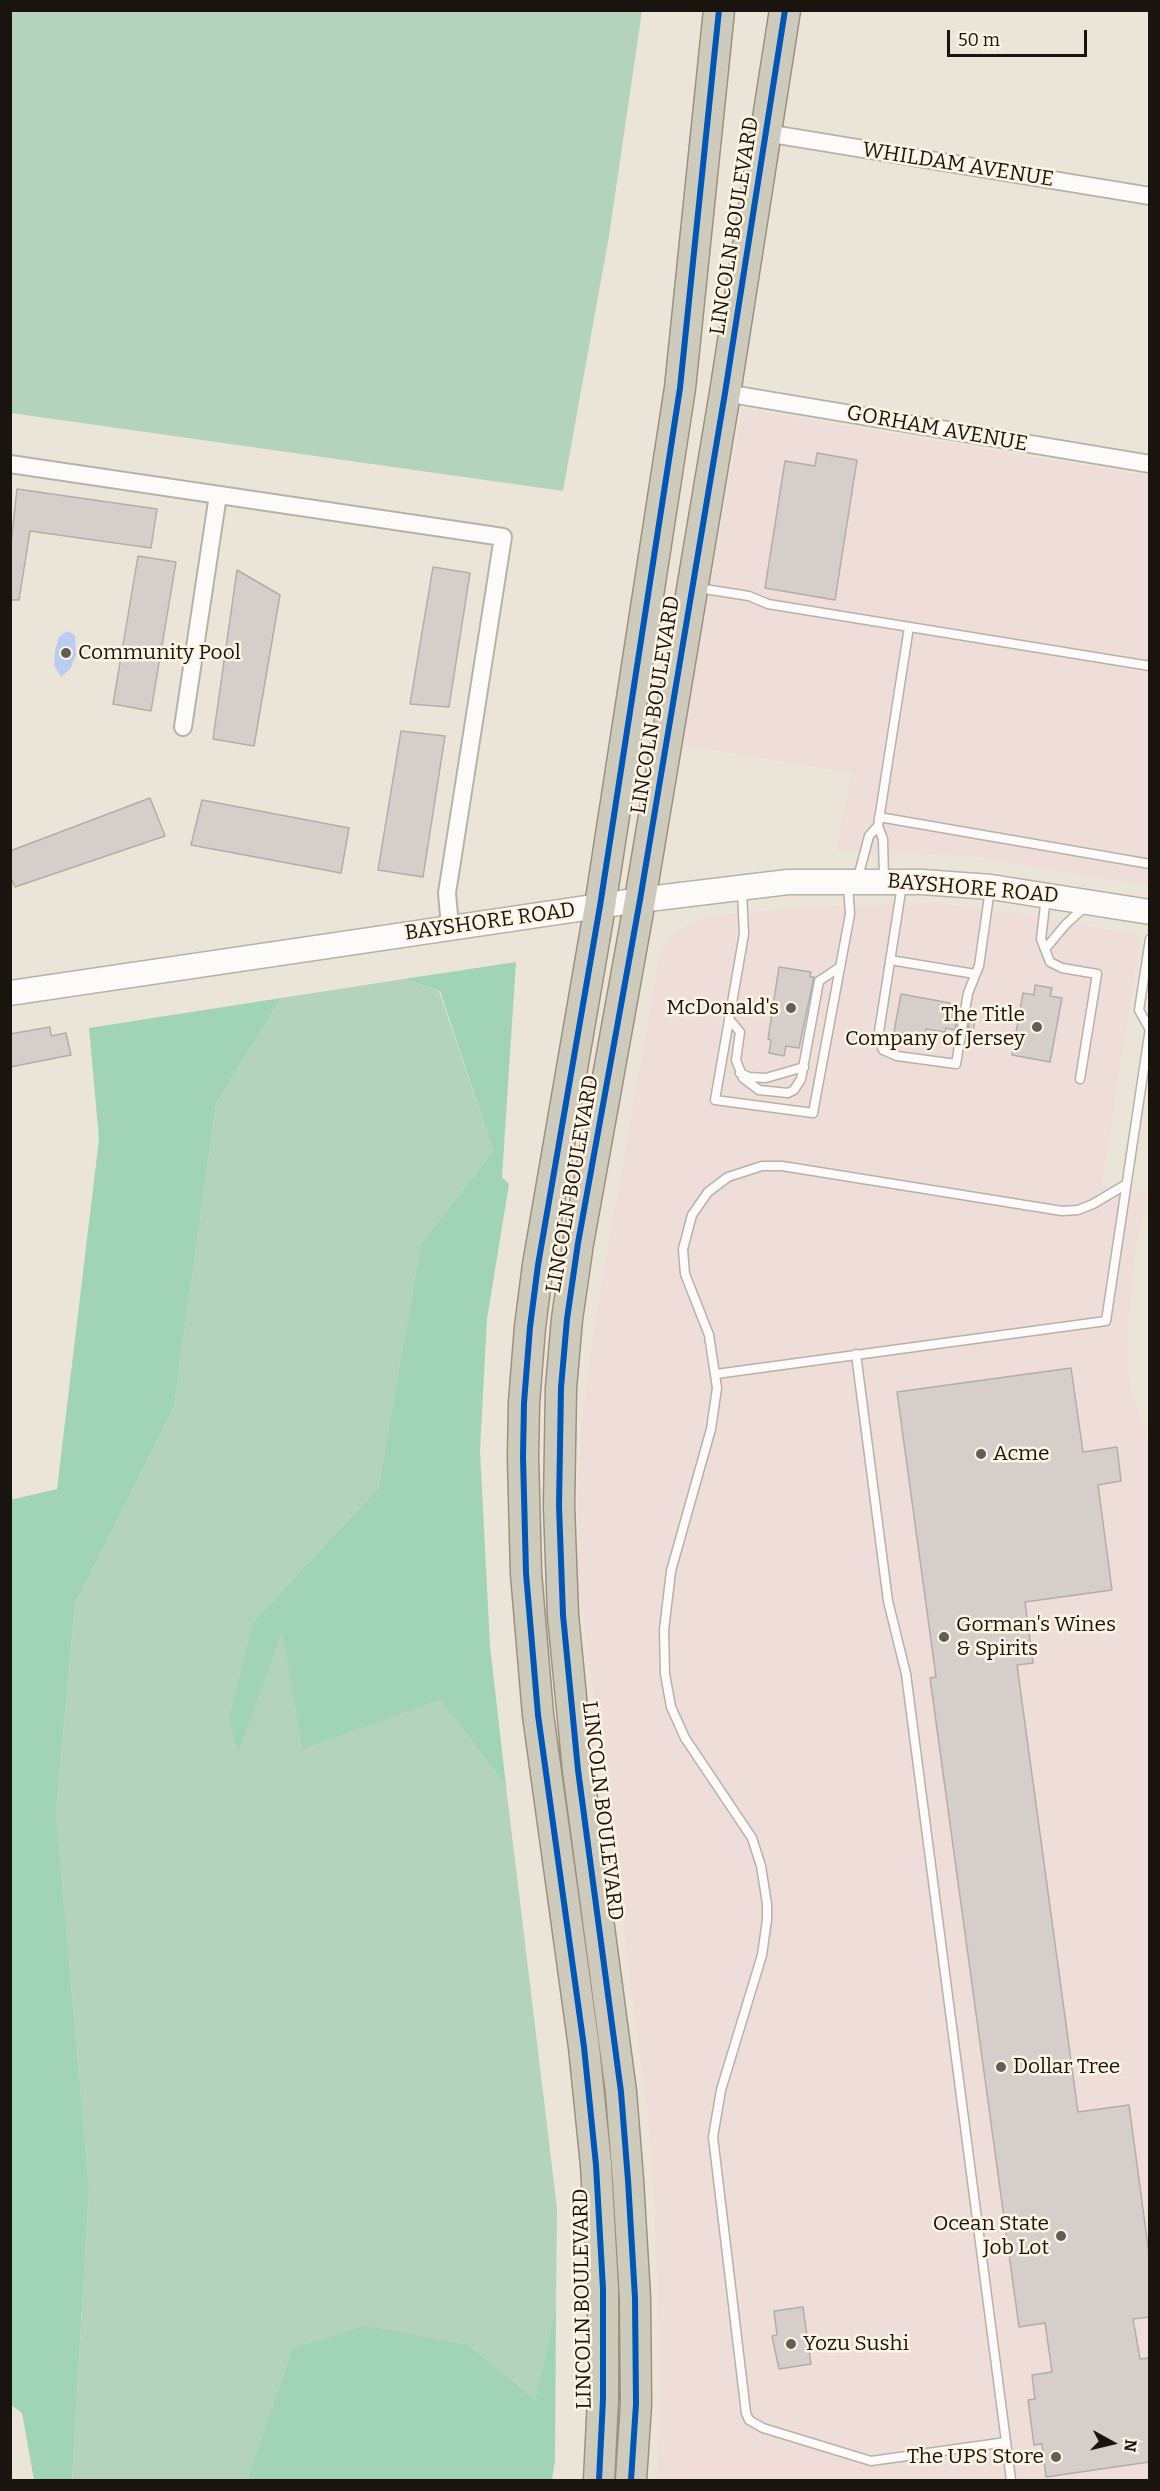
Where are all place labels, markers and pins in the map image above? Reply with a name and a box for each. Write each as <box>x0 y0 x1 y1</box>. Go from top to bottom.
place label: Community Pool <box>78 640 241 666</box>
marker: Community Pool <box>59 646 73 660</box>
place label: McDonald's <box>666 995 779 1021</box>
marker: McDonald's <box>784 1001 798 1015</box>
place label: The Title Company of Jersey <box>845 1002 1025 1052</box>
marker: The Title Company of Jersey <box>1030 1020 1044 1034</box>
place label: Acme <box>993 1441 1049 1467</box>
marker: Acme <box>974 1447 988 1461</box>
place label: Gorman's Wines & Spirits <box>956 1612 1116 1662</box>
marker: Gorman's Wines & Spirits <box>937 1630 951 1644</box>
place label: Dollar Tree <box>1013 2054 1120 2080</box>
marker: Dollar Tree <box>994 2060 1008 2074</box>
place label: Ocean State Job Lot <box>933 2211 1049 2261</box>
marker: Ocean State Job Lot <box>1054 2229 1068 2243</box>
place label: Yozu Sushi <box>803 2331 909 2357</box>
marker: Yozu Sushi <box>784 2337 798 2351</box>
place label: The UPS Store <box>907 2444 1044 2470</box>
marker: The UPS Store <box>1049 2450 1063 2464</box>

